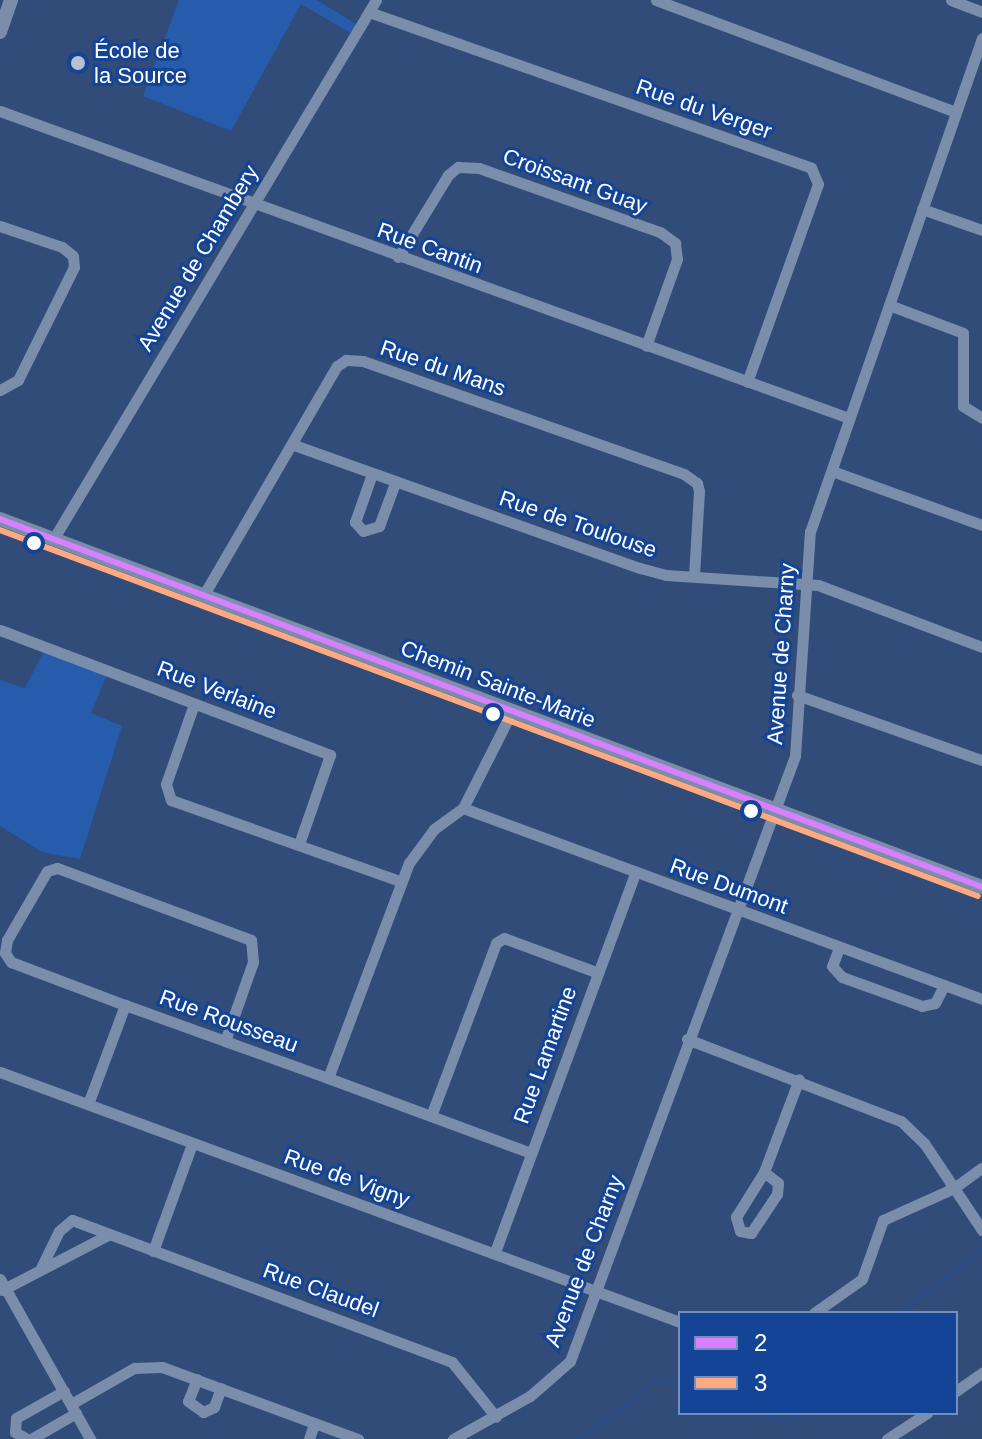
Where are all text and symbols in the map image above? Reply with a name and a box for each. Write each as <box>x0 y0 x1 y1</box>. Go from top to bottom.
place label: École de la Source <box>94 37 187 88</box>
marker: École de la Source <box>69 54 87 72</box>
street label: Rue du Verger <box>633 73 775 145</box>
street label: Croissant Guay <box>499 143 651 219</box>
street label: Avenue de Chambery <box>132 160 264 356</box>
street label: Rue Cantin <box>374 217 486 279</box>
street label: Rue du Mans <box>377 334 509 402</box>
street label: Rue de Toulouse <box>496 485 660 563</box>
unlabelled marker <box>26 535 42 551</box>
street label: Avenue de Charny <box>761 562 801 746</box>
street label: Chemin Sainte-Marie <box>397 635 599 733</box>
street label: Rue Verlaine <box>153 655 281 725</box>
unlabelled marker <box>485 706 501 722</box>
unlabelled marker <box>743 803 759 819</box>
street label: Rue Dumont <box>666 852 792 920</box>
street label: Rue Lamartine <box>508 983 582 1127</box>
street label: Rue Rousseau <box>156 984 302 1058</box>
street label: Rue de Vigny <box>281 1143 413 1213</box>
street label: Avenue de Charny <box>539 1171 629 1351</box>
street label: Rue Claudel <box>260 1257 382 1323</box>
legend <box>678 1311 958 1415</box>
text: 2 <box>754 1329 767 1356</box>
text: 3 <box>754 1369 767 1396</box>

